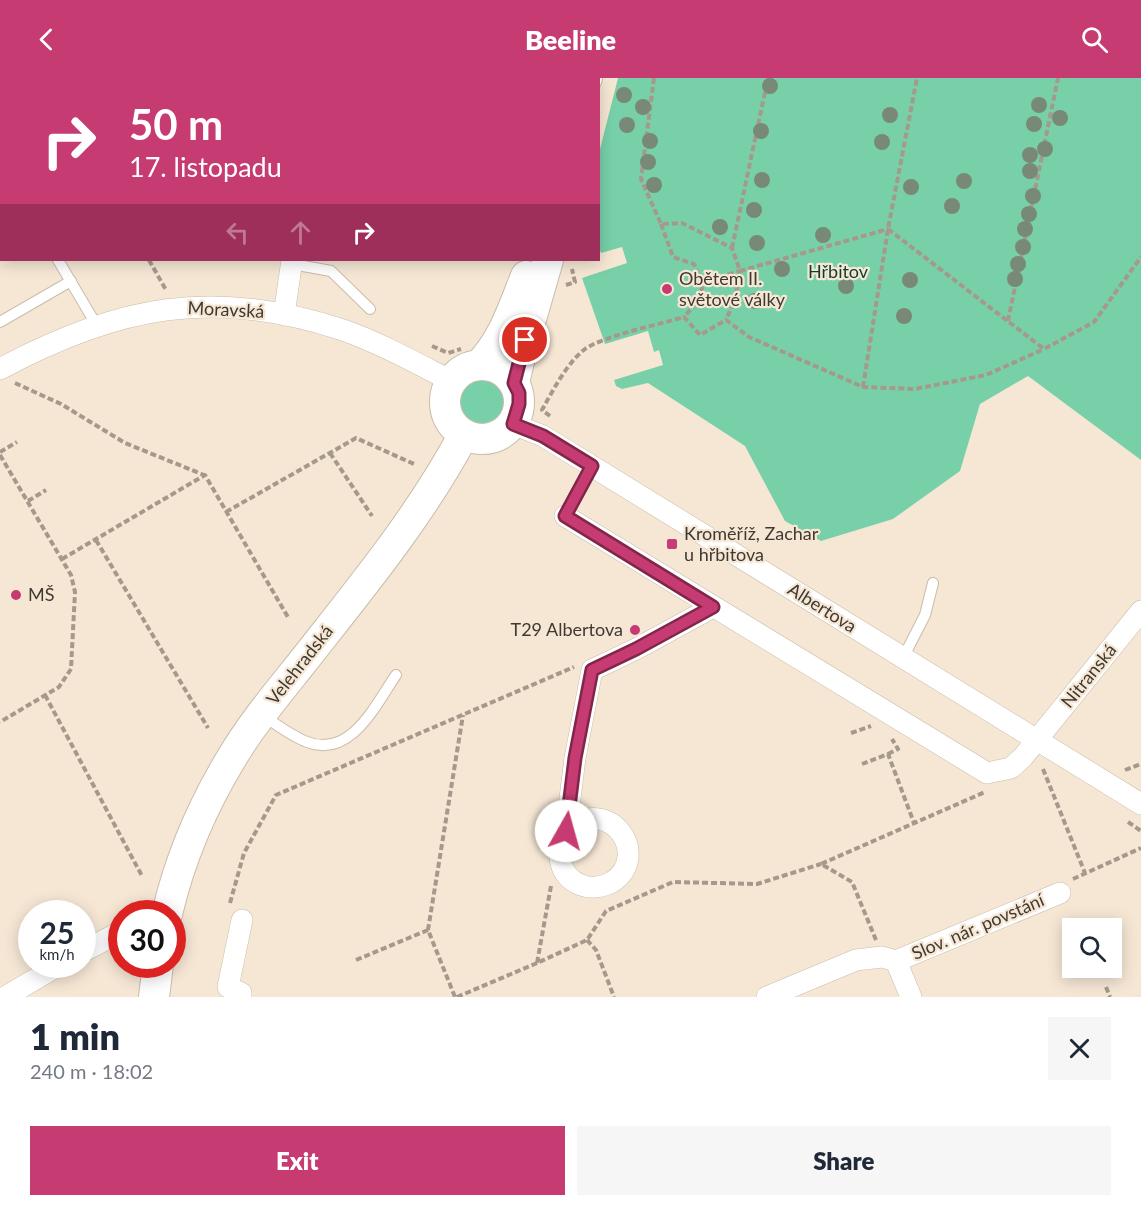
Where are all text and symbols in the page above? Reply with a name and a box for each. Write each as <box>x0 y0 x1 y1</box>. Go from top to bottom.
icon: back <box>30 23 63 56</box>
text: Beeline <box>525 23 616 56</box>
icon: search <box>1078 23 1111 56</box>
text: 50 m <box>129 99 223 149</box>
icon: right <box>30 102 108 180</box>
text: 17. listopadu <box>129 150 282 183</box>
icon: left <box>221 216 254 249</box>
icon: ahead <box>284 216 317 249</box>
icon: right <box>347 216 380 249</box>
park label: Hřbitov <box>808 260 869 282</box>
place label: Obětem II. světové války <box>679 267 786 310</box>
marker: Obětem II. světové války <box>660 282 674 296</box>
street label: Moravská <box>187 296 265 322</box>
pin <box>499 314 550 365</box>
icon: arrive <box>508 323 541 356</box>
place label: Kroměříž, Zachar u hřbitova <box>684 522 819 565</box>
marker: Kroměříž, Zachar u hřbitova <box>665 537 679 551</box>
street label: Albertova <box>784 577 861 637</box>
place label: MŠ <box>28 583 54 605</box>
marker: MŠ <box>9 588 23 602</box>
place label: T29 Albertova <box>511 618 623 640</box>
street label: Velehradská <box>261 620 337 709</box>
marker: T29 Albertova <box>628 623 642 637</box>
street label: Nitranská <box>1056 639 1121 712</box>
position arrow <box>534 799 598 863</box>
street label: Slov. nár. povstání <box>908 888 1048 964</box>
speed limit sign: 30 <box>108 900 186 978</box>
text: 25 <box>40 914 74 950</box>
map controls <box>1062 918 1122 978</box>
button: search <box>1062 918 1122 978</box>
text: km/h <box>39 945 75 963</box>
text: 1 min <box>30 1014 120 1058</box>
button: close <box>1048 1017 1111 1080</box>
text: 240 m · 18:02 <box>30 1059 153 1083</box>
button: Exit <box>30 1126 565 1195</box>
button: Share <box>577 1126 1111 1195</box>

